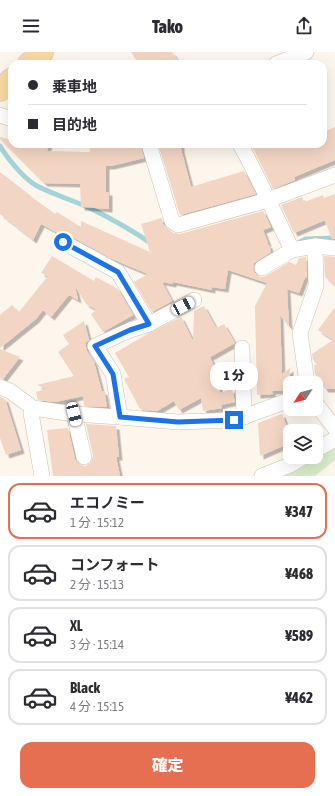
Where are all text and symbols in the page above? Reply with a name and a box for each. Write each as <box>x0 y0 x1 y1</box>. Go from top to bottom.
icon: menu <box>20 15 42 37</box>
icon: share <box>293 15 315 37</box>
text: Tako <box>152 16 183 37</box>
text: 乗車地 <box>52 78 97 95</box>
text: 目的地 <box>52 116 97 133</box>
route start <box>54 233 72 251</box>
car <box>170 295 196 317</box>
callout: 1 分 <box>210 362 258 390</box>
text: 1 分 <box>224 368 244 383</box>
north arrow <box>283 376 323 416</box>
map controls <box>283 376 323 464</box>
car <box>65 401 83 427</box>
route end <box>225 411 243 429</box>
button: layers <box>283 424 323 464</box>
icon: car <box>22 493 58 529</box>
text: エコノミー <box>70 494 145 511</box>
text: ¥347 <box>285 503 313 520</box>
text: 1 分 · 15:12 <box>70 515 124 530</box>
icon: car <box>22 555 58 591</box>
text: コンフォート <box>70 556 160 573</box>
text: ¥468 <box>285 565 313 582</box>
text: 2 分 · 15:13 <box>70 577 124 592</box>
icon: car <box>22 617 58 653</box>
text: XL <box>70 617 83 634</box>
text: ¥589 <box>285 627 313 644</box>
text: 3 分 · 15:14 <box>70 637 124 652</box>
icon: car <box>22 679 58 715</box>
text: Black <box>70 679 100 696</box>
text: ¥462 <box>285 689 313 706</box>
text: 4 分 · 15:15 <box>70 699 124 714</box>
button: 確定 <box>20 742 315 788</box>

